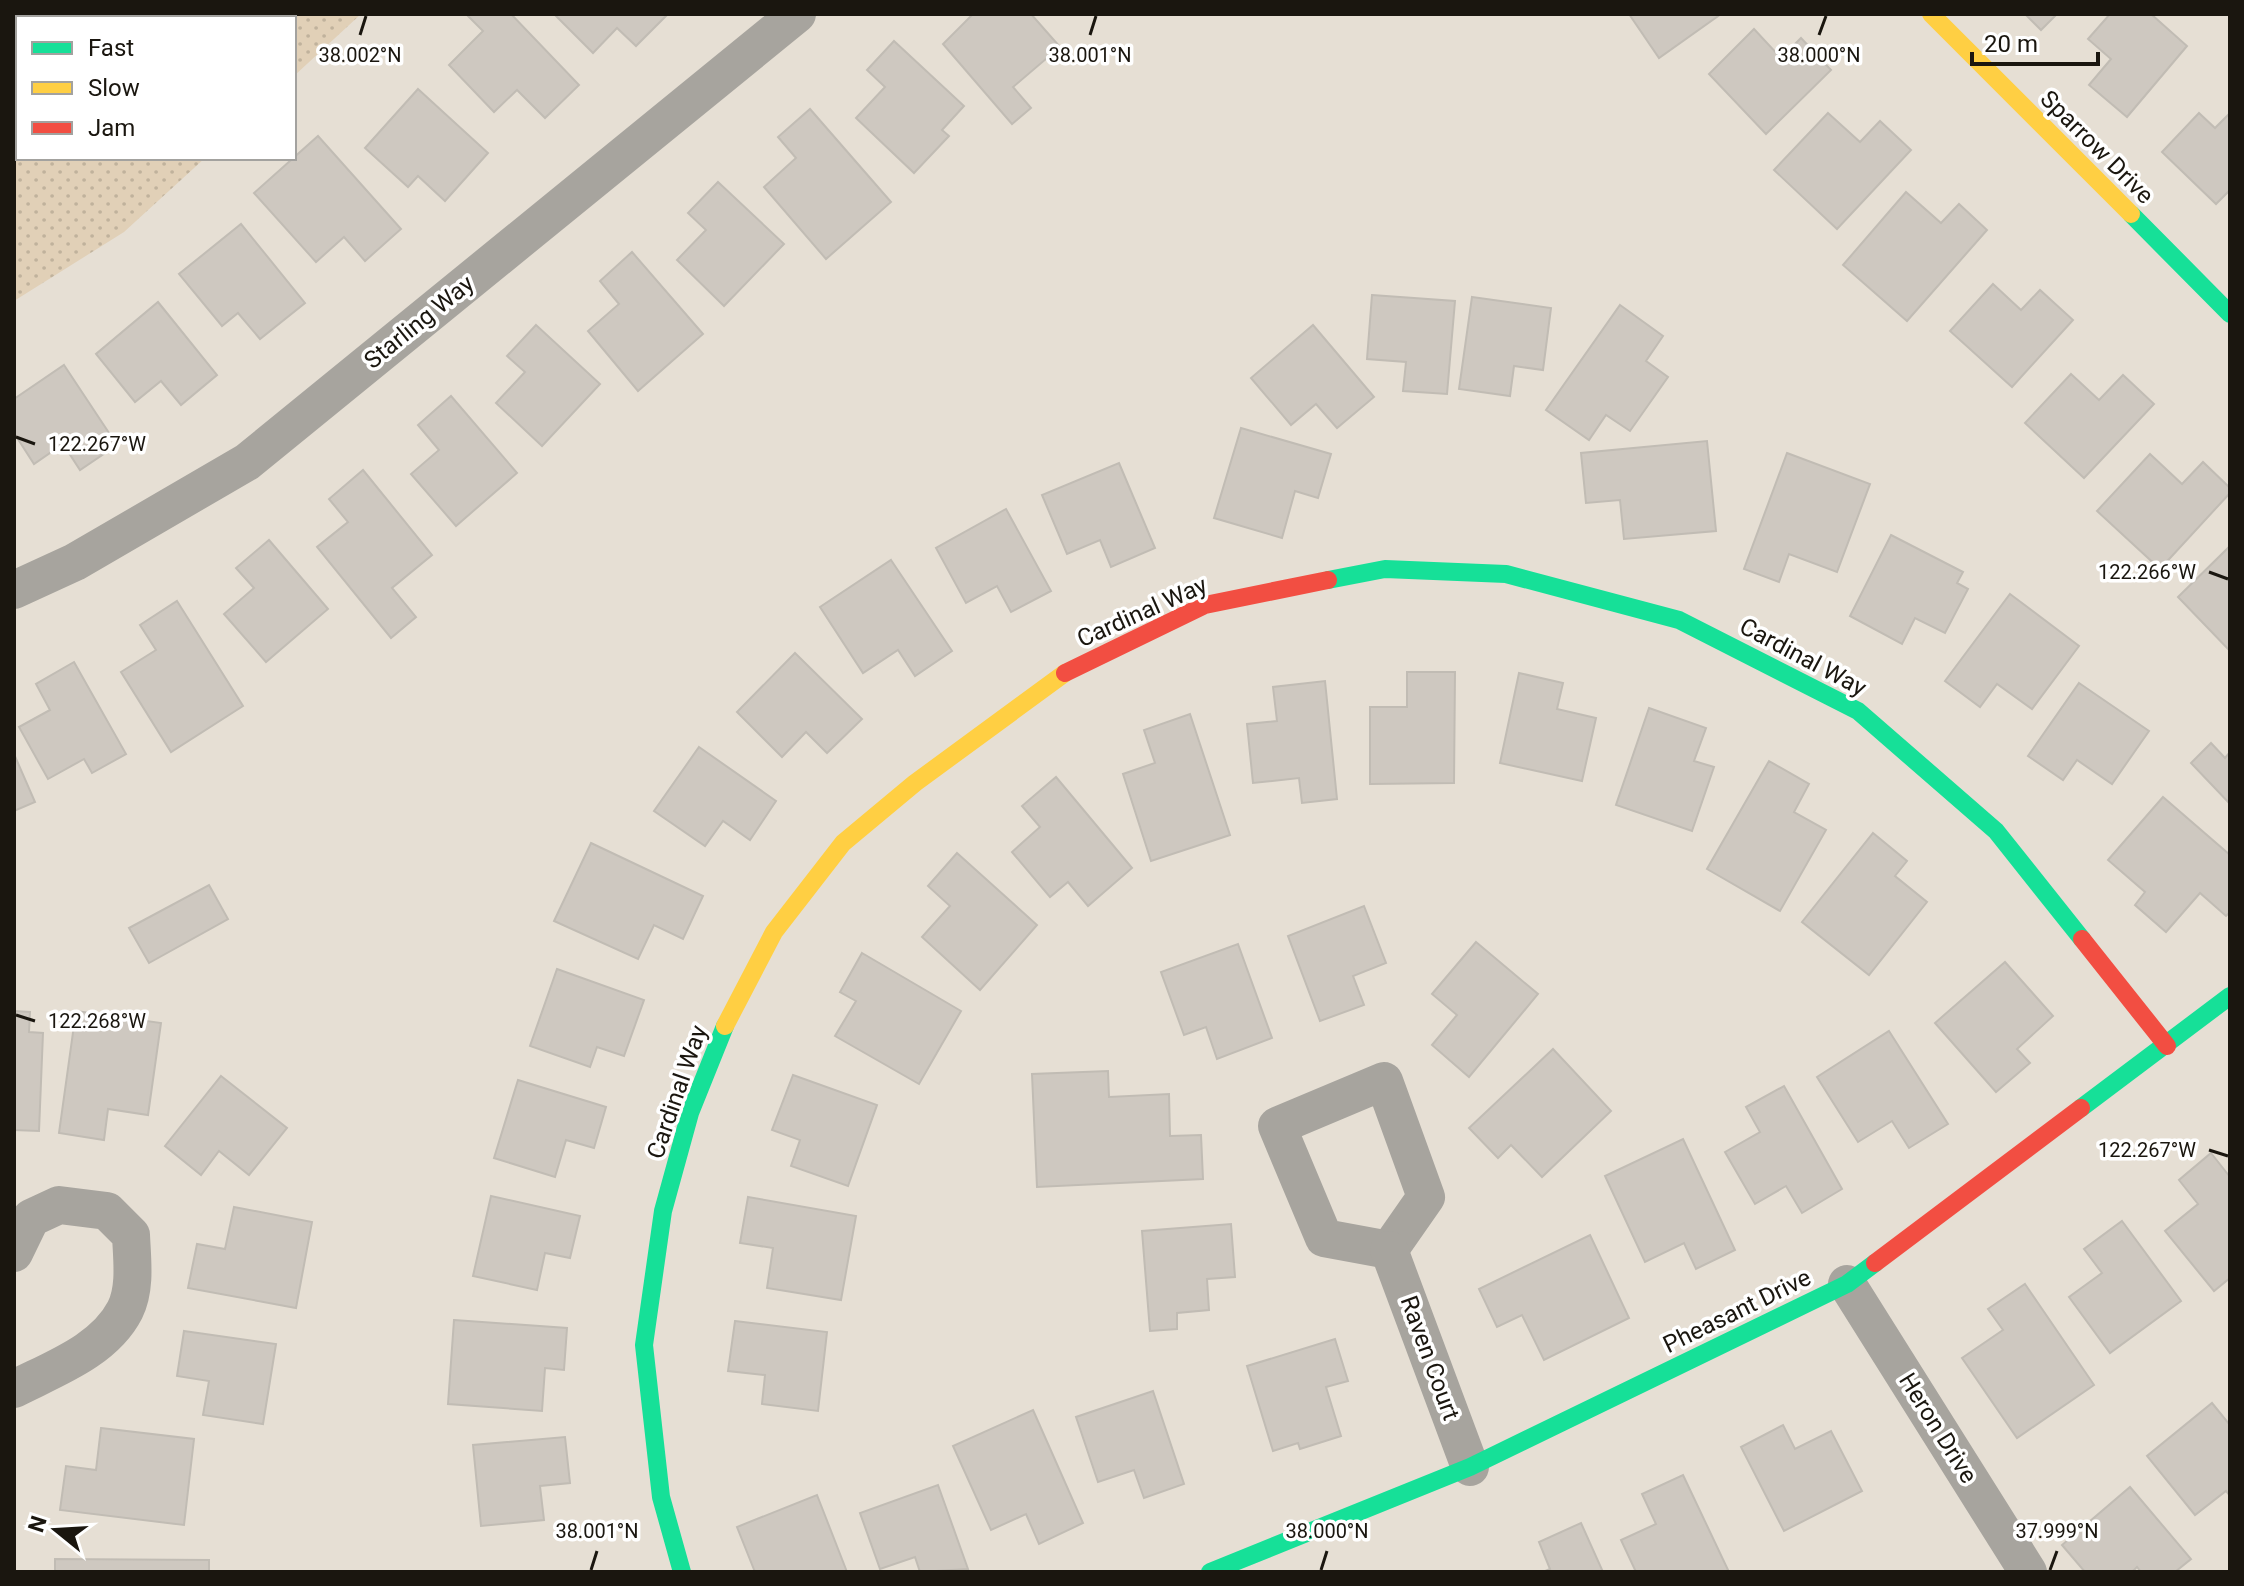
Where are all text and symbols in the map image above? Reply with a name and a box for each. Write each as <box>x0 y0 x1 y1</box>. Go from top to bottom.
legend <box>16 16 296 160</box>
scale bar <box>1972 16 2098 66</box>
text: 20 m <box>1984 30 2038 58</box>
text: Fast <box>88 34 134 62</box>
text: 38.002°N <box>318 43 402 67</box>
text: 38.001°N <box>1048 43 1132 67</box>
text: 38.000°N <box>1777 43 1861 67</box>
text: Slow <box>88 74 140 102</box>
street label: Sparrow Drive <box>2035 85 2159 209</box>
text: Jam <box>88 114 135 142</box>
street label: Starling Way <box>359 269 480 375</box>
text: 122.267°W <box>48 432 146 456</box>
text: 122.266°W <box>2098 560 2196 584</box>
street label: Cardinal Way <box>1073 571 1212 653</box>
street label: Cardinal Way <box>1735 612 1872 702</box>
text: 122.268°W <box>48 1009 146 1033</box>
street label: Cardinal Way <box>641 1021 713 1162</box>
text: 122.267°W <box>2098 1138 2196 1162</box>
street label: Pheasant Drive <box>1659 1263 1815 1359</box>
street label: Raven Court <box>1395 1292 1465 1424</box>
street label: Heron Drive <box>1893 1368 1983 1488</box>
north arrow <box>16 1490 96 1570</box>
text: N <box>23 1513 52 1535</box>
text: 38.001°N <box>555 1519 639 1543</box>
text: 38.000°N <box>1285 1519 1369 1543</box>
text: 37.999°N <box>2015 1519 2099 1543</box>

